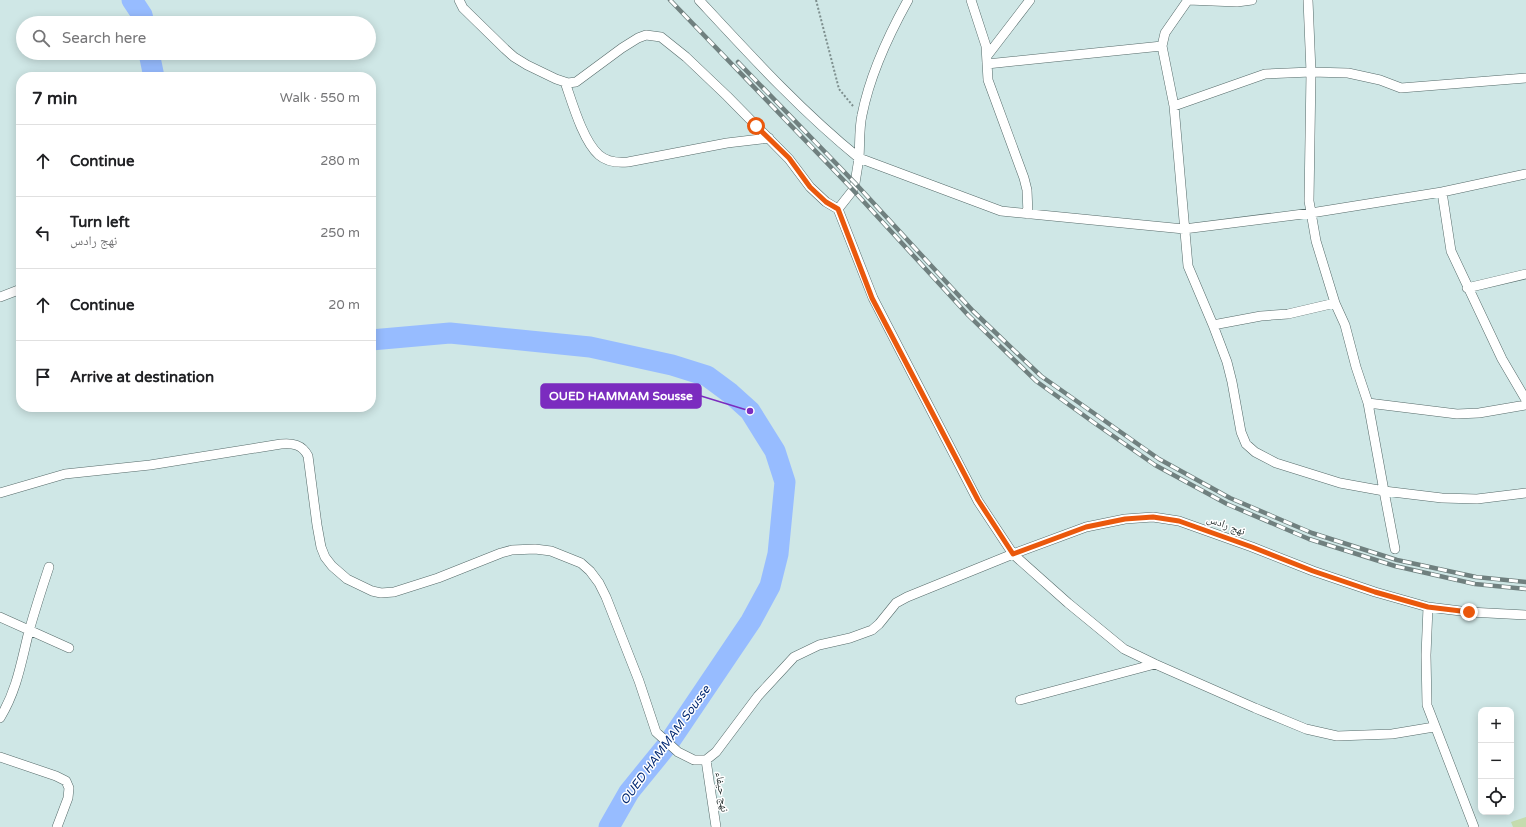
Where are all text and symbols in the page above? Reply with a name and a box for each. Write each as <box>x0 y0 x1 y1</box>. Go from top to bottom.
search box <box>16 16 376 60</box>
icon: search <box>30 27 52 49</box>
text: Search here <box>62 29 146 47</box>
text: 7 min <box>32 88 77 109</box>
text: Walk · 550 m <box>280 90 360 106</box>
route start <box>747 117 765 135</box>
icon: ahead <box>32 150 54 172</box>
text: Continue <box>70 152 134 170</box>
text: 280 m <box>320 153 360 169</box>
text: Turn left <box>70 213 130 231</box>
icon: left <box>32 222 54 244</box>
text: 250 m <box>320 225 360 241</box>
text: نهج رادس <box>70 233 117 249</box>
icon: ahead <box>32 294 54 316</box>
text: Continue <box>70 296 134 314</box>
text: 20 m <box>328 297 360 313</box>
icon: arrive <box>32 366 54 388</box>
text: Arrive at destination <box>70 368 214 386</box>
callout: OUED HAMMAM Sousse <box>541 384 701 408</box>
text: OUED HAMMAM Sousse <box>549 389 693 403</box>
street label: نهج رادس <box>1205 512 1247 538</box>
route end <box>1460 603 1478 621</box>
water label: OUED HAMMAM Sousse <box>617 682 714 807</box>
map controls <box>1478 707 1514 815</box>
button: + <box>1478 707 1514 743</box>
button: − <box>1478 743 1514 779</box>
street label: نهج حيفاء <box>713 771 731 813</box>
button: locate <box>1478 779 1514 815</box>

